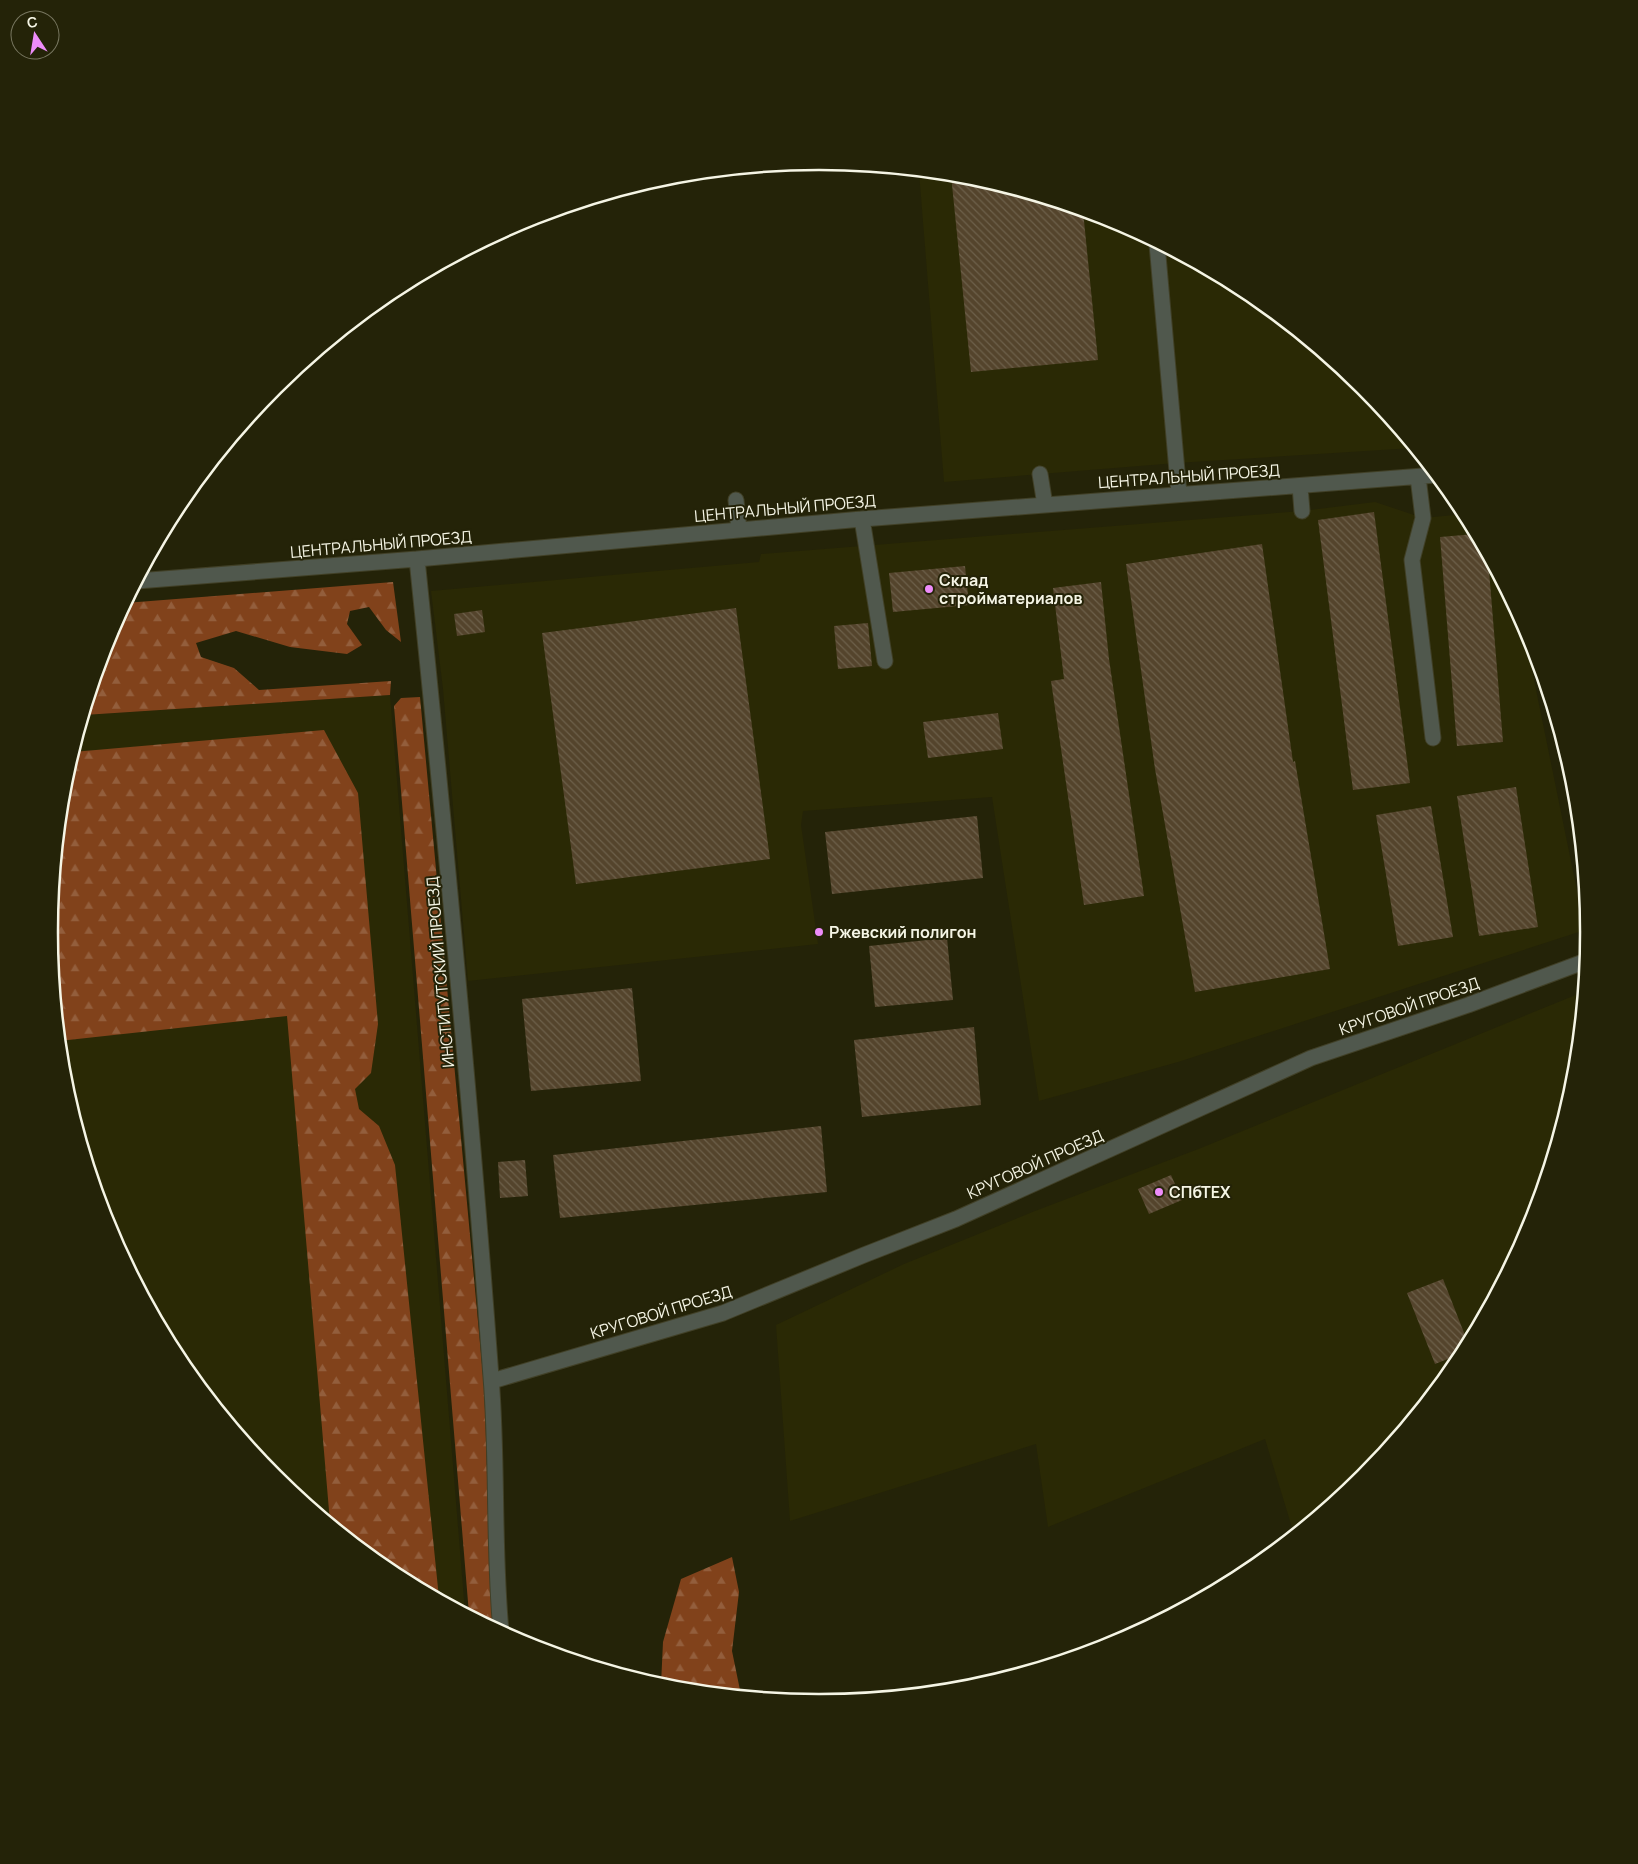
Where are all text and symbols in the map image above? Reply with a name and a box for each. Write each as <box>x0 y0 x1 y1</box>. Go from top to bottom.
north arrow <box>10 10 60 60</box>
text: С <box>25 11 39 32</box>
street label: ЦЕНТРАЛЬНЫЙ ПРОЕЗД <box>1097 459 1281 493</box>
street label: ЦЕНТРАЛЬНЫЙ ПРОЕЗД <box>693 489 877 527</box>
street label: ЦЕНТРАЛЬНЫЙ ПРОЕЗД <box>289 525 473 563</box>
place label: Склад стройматериалов <box>939 569 1082 609</box>
marker: Склад стройматериалов <box>923 583 935 595</box>
street label: ИНСТИТУТСКИЙ ПРОЕЗД <box>421 875 459 1068</box>
place label: Ржевский полигон <box>829 921 977 943</box>
marker: Ржевский полигон <box>813 926 825 938</box>
street label: КРУГОВОЙ ПРОЕЗД <box>1336 972 1482 1040</box>
street label: КРУГОВОЙ ПРОЕЗД <box>963 1124 1107 1204</box>
place label: СПбТЕХ <box>1169 1181 1231 1203</box>
marker: СПбТЕХ <box>1153 1186 1165 1198</box>
street label: КРУГОВОЙ ПРОЕЗД <box>587 1280 735 1344</box>

